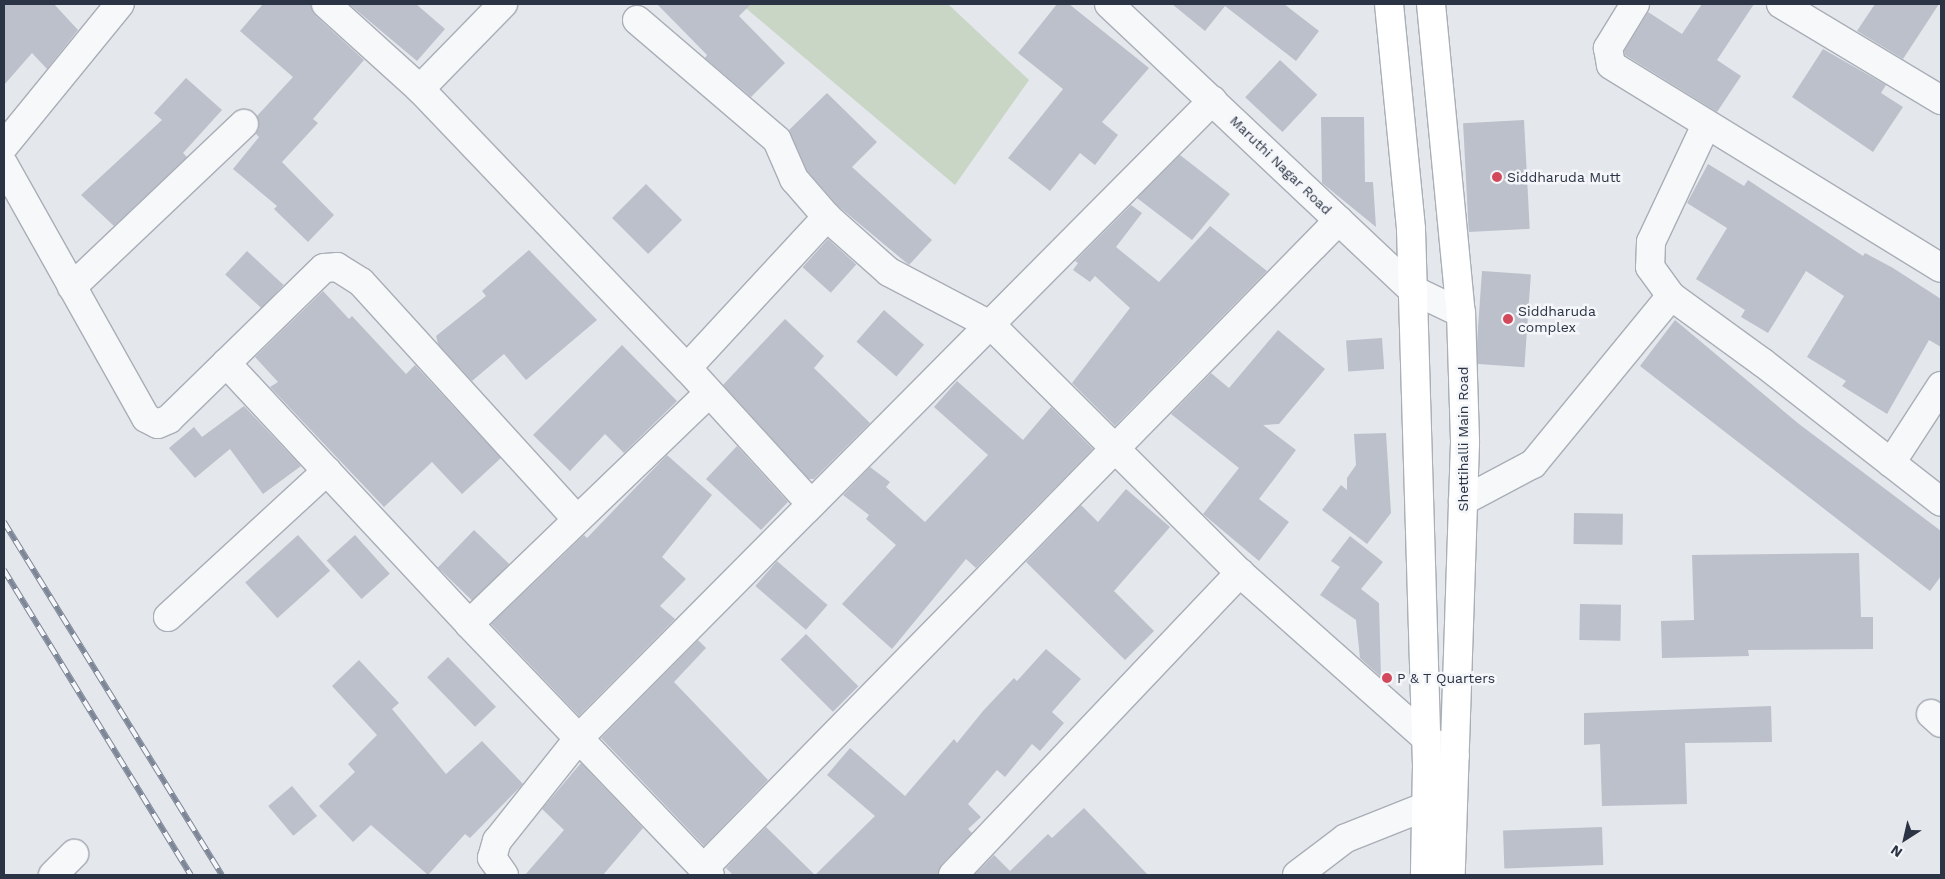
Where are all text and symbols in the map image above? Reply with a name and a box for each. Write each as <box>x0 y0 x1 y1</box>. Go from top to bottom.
street label: Maruthi Nagar Road <box>1226 112 1336 218</box>
place label: Siddharuda Mutt <box>1507 169 1621 185</box>
marker: Siddharuda Mutt <box>1491 171 1503 183</box>
place label: Siddharuda complex <box>1518 303 1596 336</box>
marker: Siddharuda complex <box>1502 313 1514 325</box>
street label: Shettihalli Main Road <box>1455 367 1471 511</box>
place label: P & T Quarters <box>1397 670 1496 686</box>
marker: P & T Quarters <box>1381 672 1393 684</box>
north arrow <box>1880 814 1930 864</box>
text: N <box>1888 842 1905 861</box>

